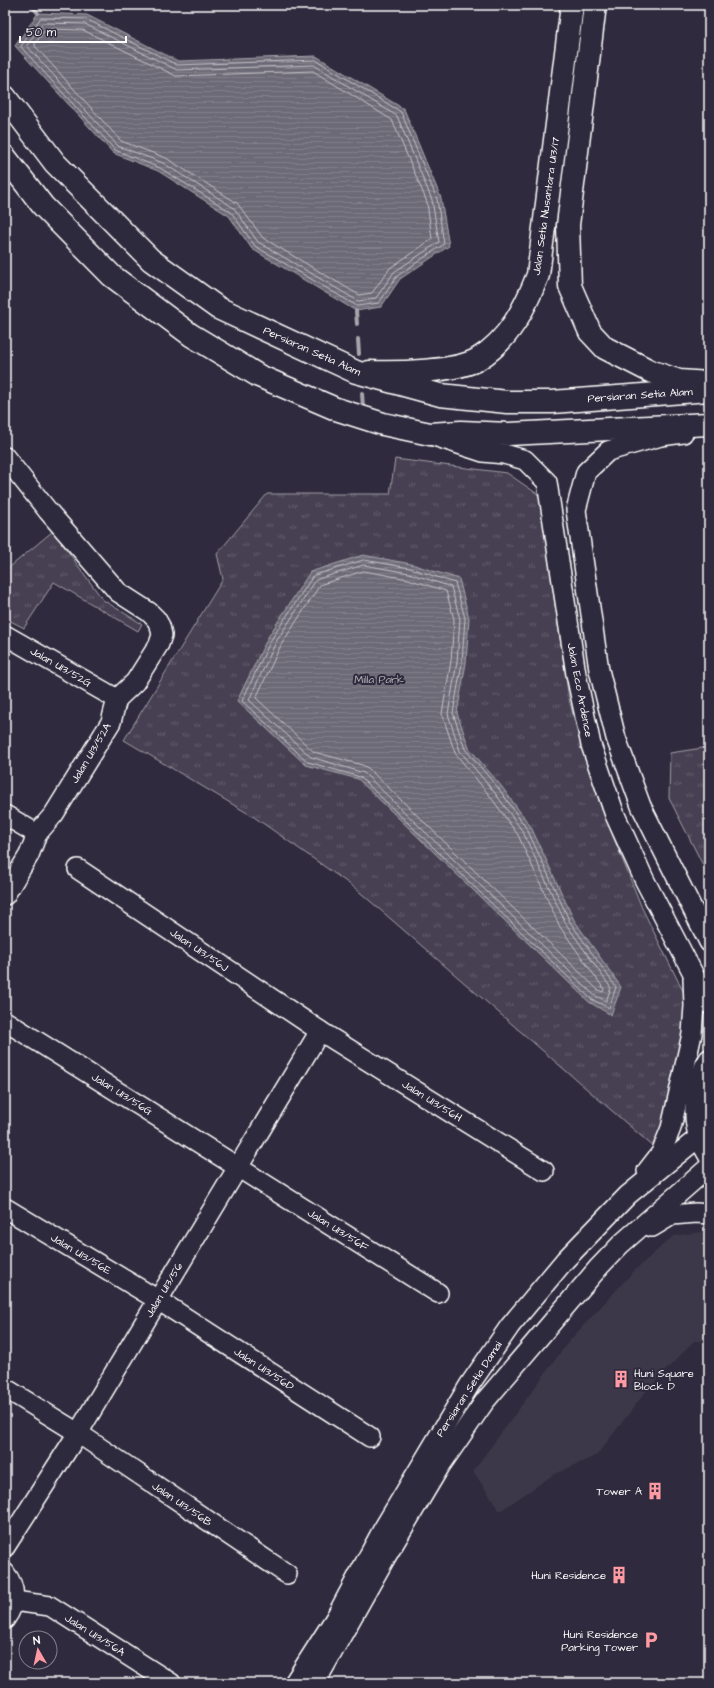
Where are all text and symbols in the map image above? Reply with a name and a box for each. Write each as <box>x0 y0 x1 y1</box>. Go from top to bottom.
scale bar <box>20 18 126 44</box>
text: 50 m <box>26 24 57 41</box>
street label: Jalan Setia Nusantara U13/17 <box>529 136 563 276</box>
street label: Persiaran Setia Alam <box>261 323 364 379</box>
street label: Persiaran Setia Alam <box>587 384 694 406</box>
street label: Jalan Eco Ardence <box>563 642 597 739</box>
street label: Jalan U13/52G <box>28 643 95 691</box>
park label: Milla Park <box>354 672 404 687</box>
street label: Jalan U13/52A <box>67 720 115 786</box>
street label: Jalan U13/56J <box>167 925 231 975</box>
street label: Jalan U13/56G <box>89 1069 156 1119</box>
street label: Jalan U13/56H <box>399 1077 465 1126</box>
street label: Jalan U13/56F <box>305 1205 372 1255</box>
street label: Jalan U13/56E <box>48 1230 114 1278</box>
street label: Jalan U13/56 <box>142 1260 186 1320</box>
street label: Persiaran Setia Damai <box>432 1338 506 1440</box>
street label: Jalan U13/56D <box>231 1344 297 1394</box>
place label: Huni Square Block D <box>634 1366 694 1394</box>
building icon: Huni Square Block D <box>611 1369 631 1389</box>
street label: Jalan U13/56B <box>149 1478 215 1530</box>
building icon: Tower A <box>645 1481 665 1501</box>
place label: Tower A <box>597 1484 642 1499</box>
building icon: Huni Residence <box>609 1565 629 1585</box>
place label: Huni Residence <box>531 1568 606 1583</box>
street label: Jalan U13/56A <box>62 1610 128 1660</box>
place label: Huni Residence Parking Tower <box>561 1627 638 1656</box>
north arrow <box>18 1630 58 1670</box>
parking icon: Huni Residence Parking Tower <box>641 1630 661 1650</box>
text: N <box>32 1633 41 1649</box>

